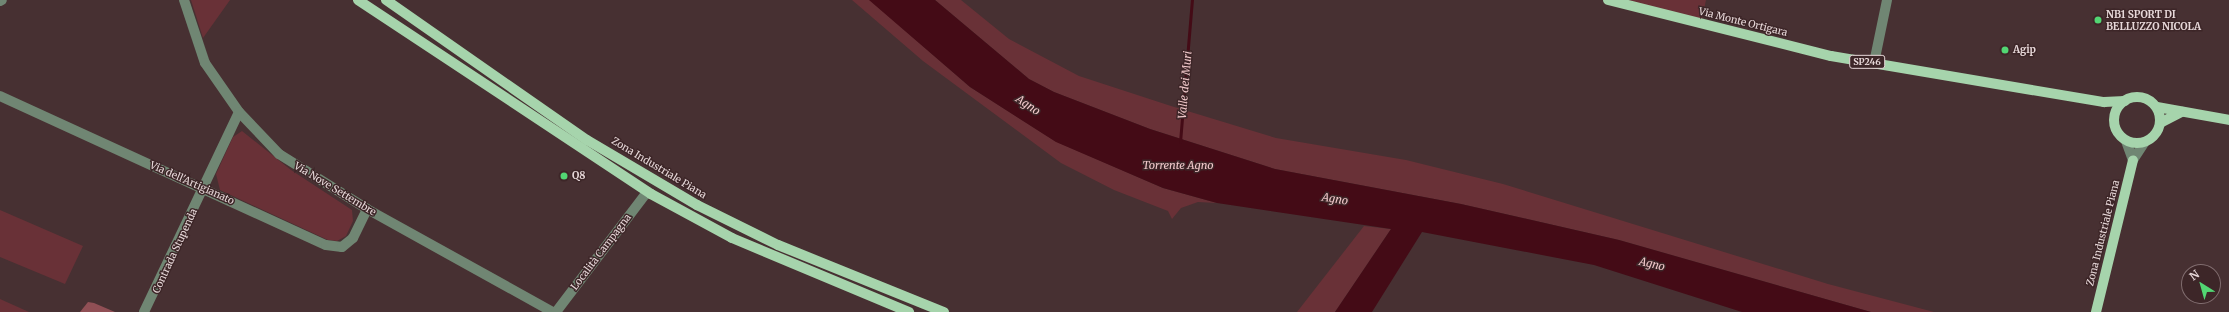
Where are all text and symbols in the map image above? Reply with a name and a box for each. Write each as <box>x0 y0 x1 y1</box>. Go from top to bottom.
street label: Via Monte Ortigara <box>1697 5 1789 39</box>
place label: NB1 SPORT DI BELLUZZO NICOLA <box>2106 8 2201 32</box>
marker: NB1 SPORT DI BELLUZZO NICOLA <box>2093 15 2103 25</box>
place label: Agip <box>2013 44 2036 56</box>
marker: Agip <box>2000 45 2010 55</box>
water label: Valle dei Muri <box>1175 50 1195 120</box>
road number: SP246 <box>1849 55 1885 69</box>
water label: Agno <box>1013 92 1043 118</box>
street label: Zona Industriale Piana <box>609 135 709 201</box>
water label: Torrente Agno <box>1142 158 1214 172</box>
street label: Via dell'Artigianato <box>148 159 236 207</box>
street label: Via Nove Settembre <box>292 160 378 218</box>
place label: Q8 <box>572 170 586 182</box>
marker: Q8 <box>559 171 569 181</box>
street label: Zona Industriale Piana <box>2084 179 2122 287</box>
water label: Agno <box>1321 190 1349 208</box>
street label: Contrada Stupenda <box>150 207 200 295</box>
street label: Località Campagna <box>568 212 634 292</box>
water label: Agno <box>1638 255 1666 273</box>
north arrow <box>2181 264 2221 304</box>
text: N <box>2187 267 2202 283</box>

